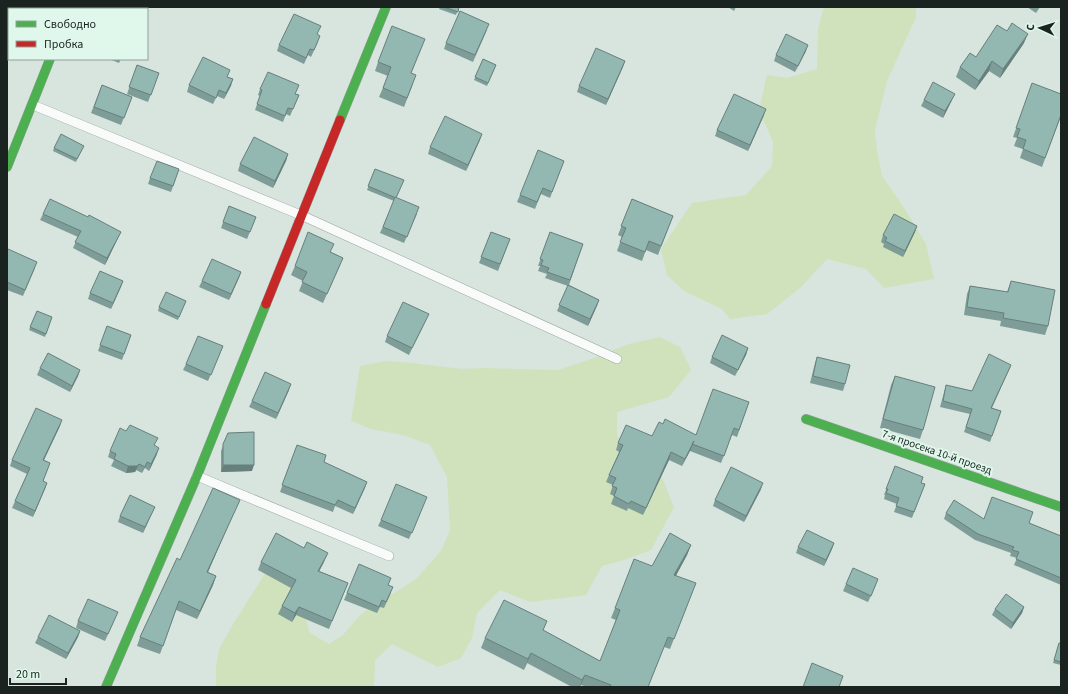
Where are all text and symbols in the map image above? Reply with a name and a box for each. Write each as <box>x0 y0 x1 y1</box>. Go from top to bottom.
legend <box>8 8 148 60</box>
north arrow <box>1020 8 1060 48</box>
text: Свободно <box>44 16 96 33</box>
text: С <box>1023 23 1038 31</box>
text: Пробка <box>44 36 83 53</box>
street label: 7-я просека 10-й проезд <box>880 426 994 478</box>
scale bar <box>10 660 66 686</box>
text: 20 m <box>16 666 40 683</box>

